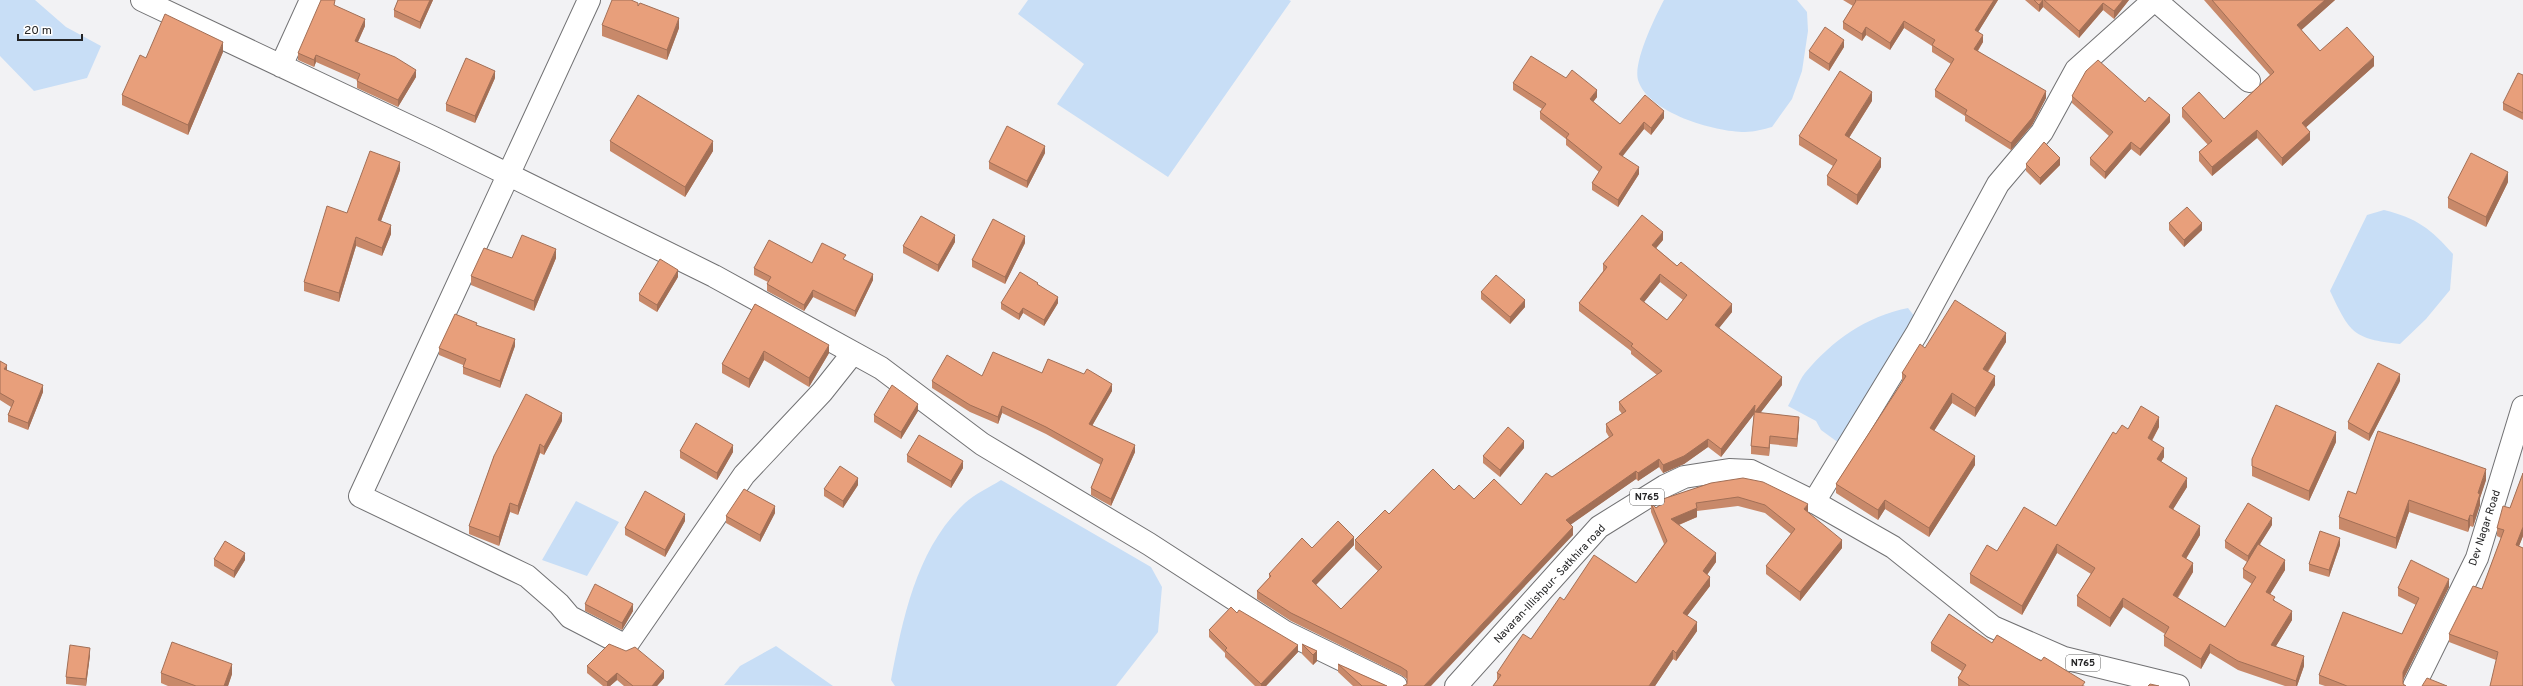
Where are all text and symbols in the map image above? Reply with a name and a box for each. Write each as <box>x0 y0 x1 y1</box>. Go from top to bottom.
scale bar <box>18 16 82 42</box>
text: 20 m <box>24 23 52 39</box>
street label: Dev Nagar Road <box>2466 488 2504 568</box>
road number: N765 <box>1630 489 1664 505</box>
street label: Navaran-Illishpur- Satkhira road <box>1491 522 1609 646</box>
road number: N765 <box>2066 655 2100 671</box>

